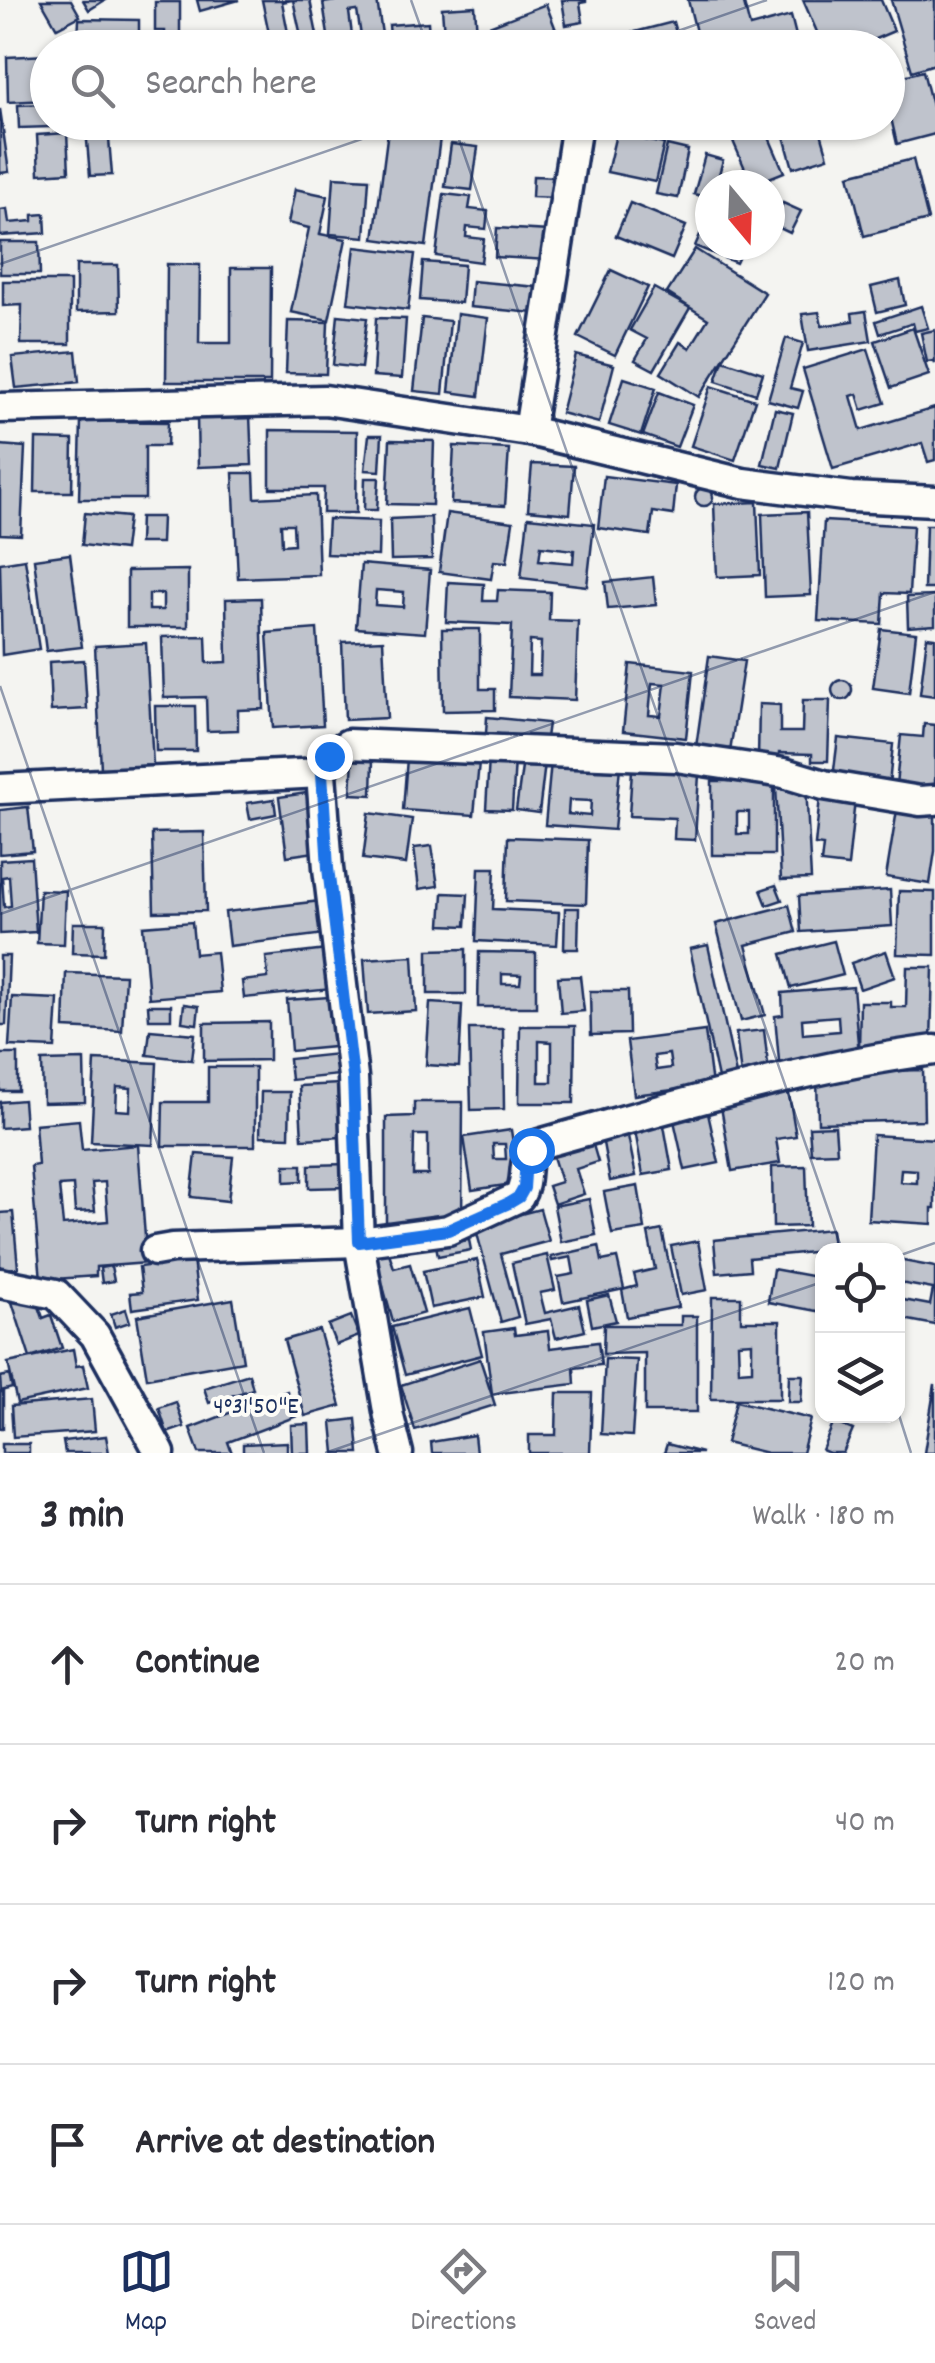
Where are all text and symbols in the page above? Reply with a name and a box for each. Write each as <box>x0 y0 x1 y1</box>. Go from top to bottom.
search box <box>30 30 905 140</box>
icon: search <box>65 58 120 113</box>
text: Search here <box>145 58 317 113</box>
north arrow <box>695 170 785 260</box>
route end <box>307 734 353 780</box>
route start <box>509 1128 555 1174</box>
map controls <box>815 1243 905 1423</box>
button: locate <box>815 1243 905 1333</box>
button: layers <box>815 1333 905 1423</box>
text: 4°31'50"E <box>213 1390 299 1426</box>
text: 3 min <box>40 1488 124 1548</box>
text: Walk · 180 m <box>752 1495 895 1541</box>
icon: ahead <box>40 1637 95 1692</box>
text: Continue <box>135 1637 260 1692</box>
text: 20 m <box>834 1641 895 1687</box>
icon: right <box>40 1797 95 1852</box>
text: Turn right <box>135 1797 276 1852</box>
text: 40 m <box>835 1801 895 1847</box>
icon: right <box>40 1957 95 2012</box>
text: Turn right <box>135 1957 276 2012</box>
text: 120 m <box>827 1961 895 2007</box>
icon: arrive <box>40 2117 95 2172</box>
text: Arrive at destination <box>135 2117 435 2172</box>
tab: Map <box>119 2244 174 2344</box>
tab: Directions <box>411 2244 517 2344</box>
tab: Saved <box>754 2244 816 2344</box>

